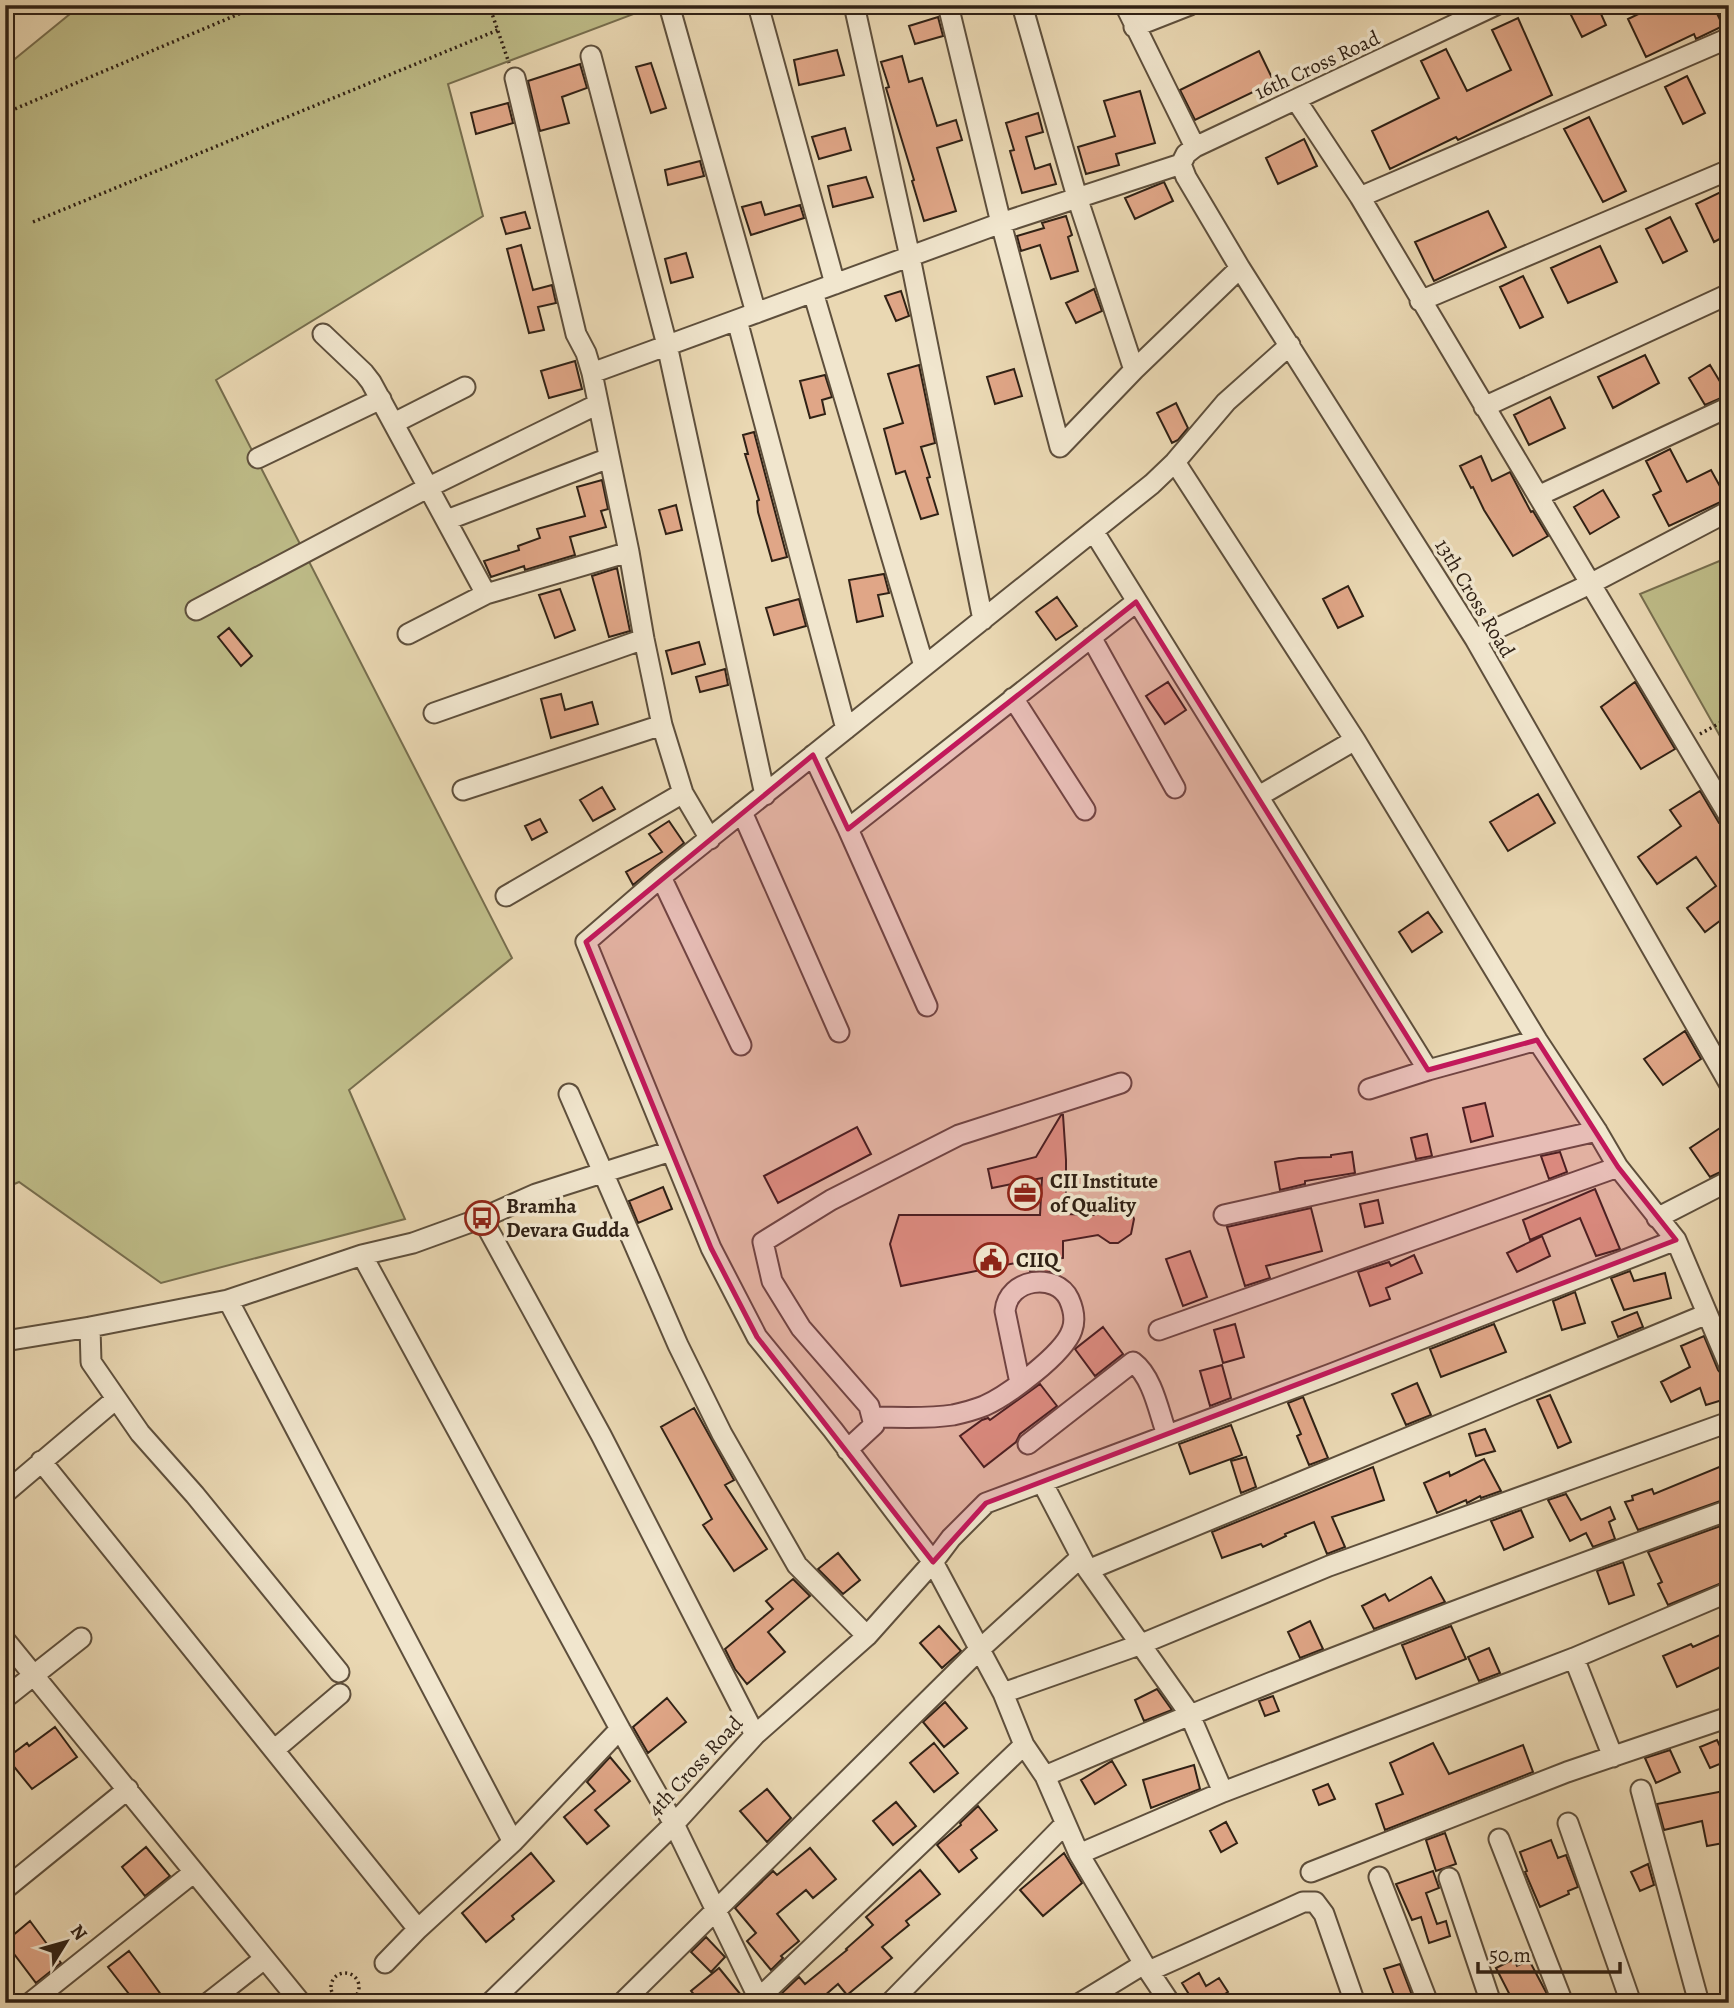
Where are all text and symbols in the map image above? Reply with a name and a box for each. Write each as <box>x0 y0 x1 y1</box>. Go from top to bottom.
street label: 16th Cross Road <box>1250 23 1385 106</box>
street label: 13th Cross Road <box>1428 533 1522 663</box>
place label: CII Institute of Quality <box>1050 1167 1158 1219</box>
office icon: CII Institute of Quality <box>1006 1174 1044 1212</box>
place label: Bramha Devara Gudda <box>506 1192 630 1244</box>
bus stop icon: Bramha Devara Gudda <box>463 1199 501 1237</box>
public building icon: CIIQ <box>972 1241 1010 1279</box>
place label: CIIQ <box>1016 1246 1062 1274</box>
street label: 4th Cross Road <box>641 1709 749 1822</box>
north arrow <box>32 1906 102 1976</box>
text: N <box>64 1919 93 1946</box>
scale bar <box>1478 1931 1620 1975</box>
text: 50 m <box>1489 1941 1531 1969</box>

